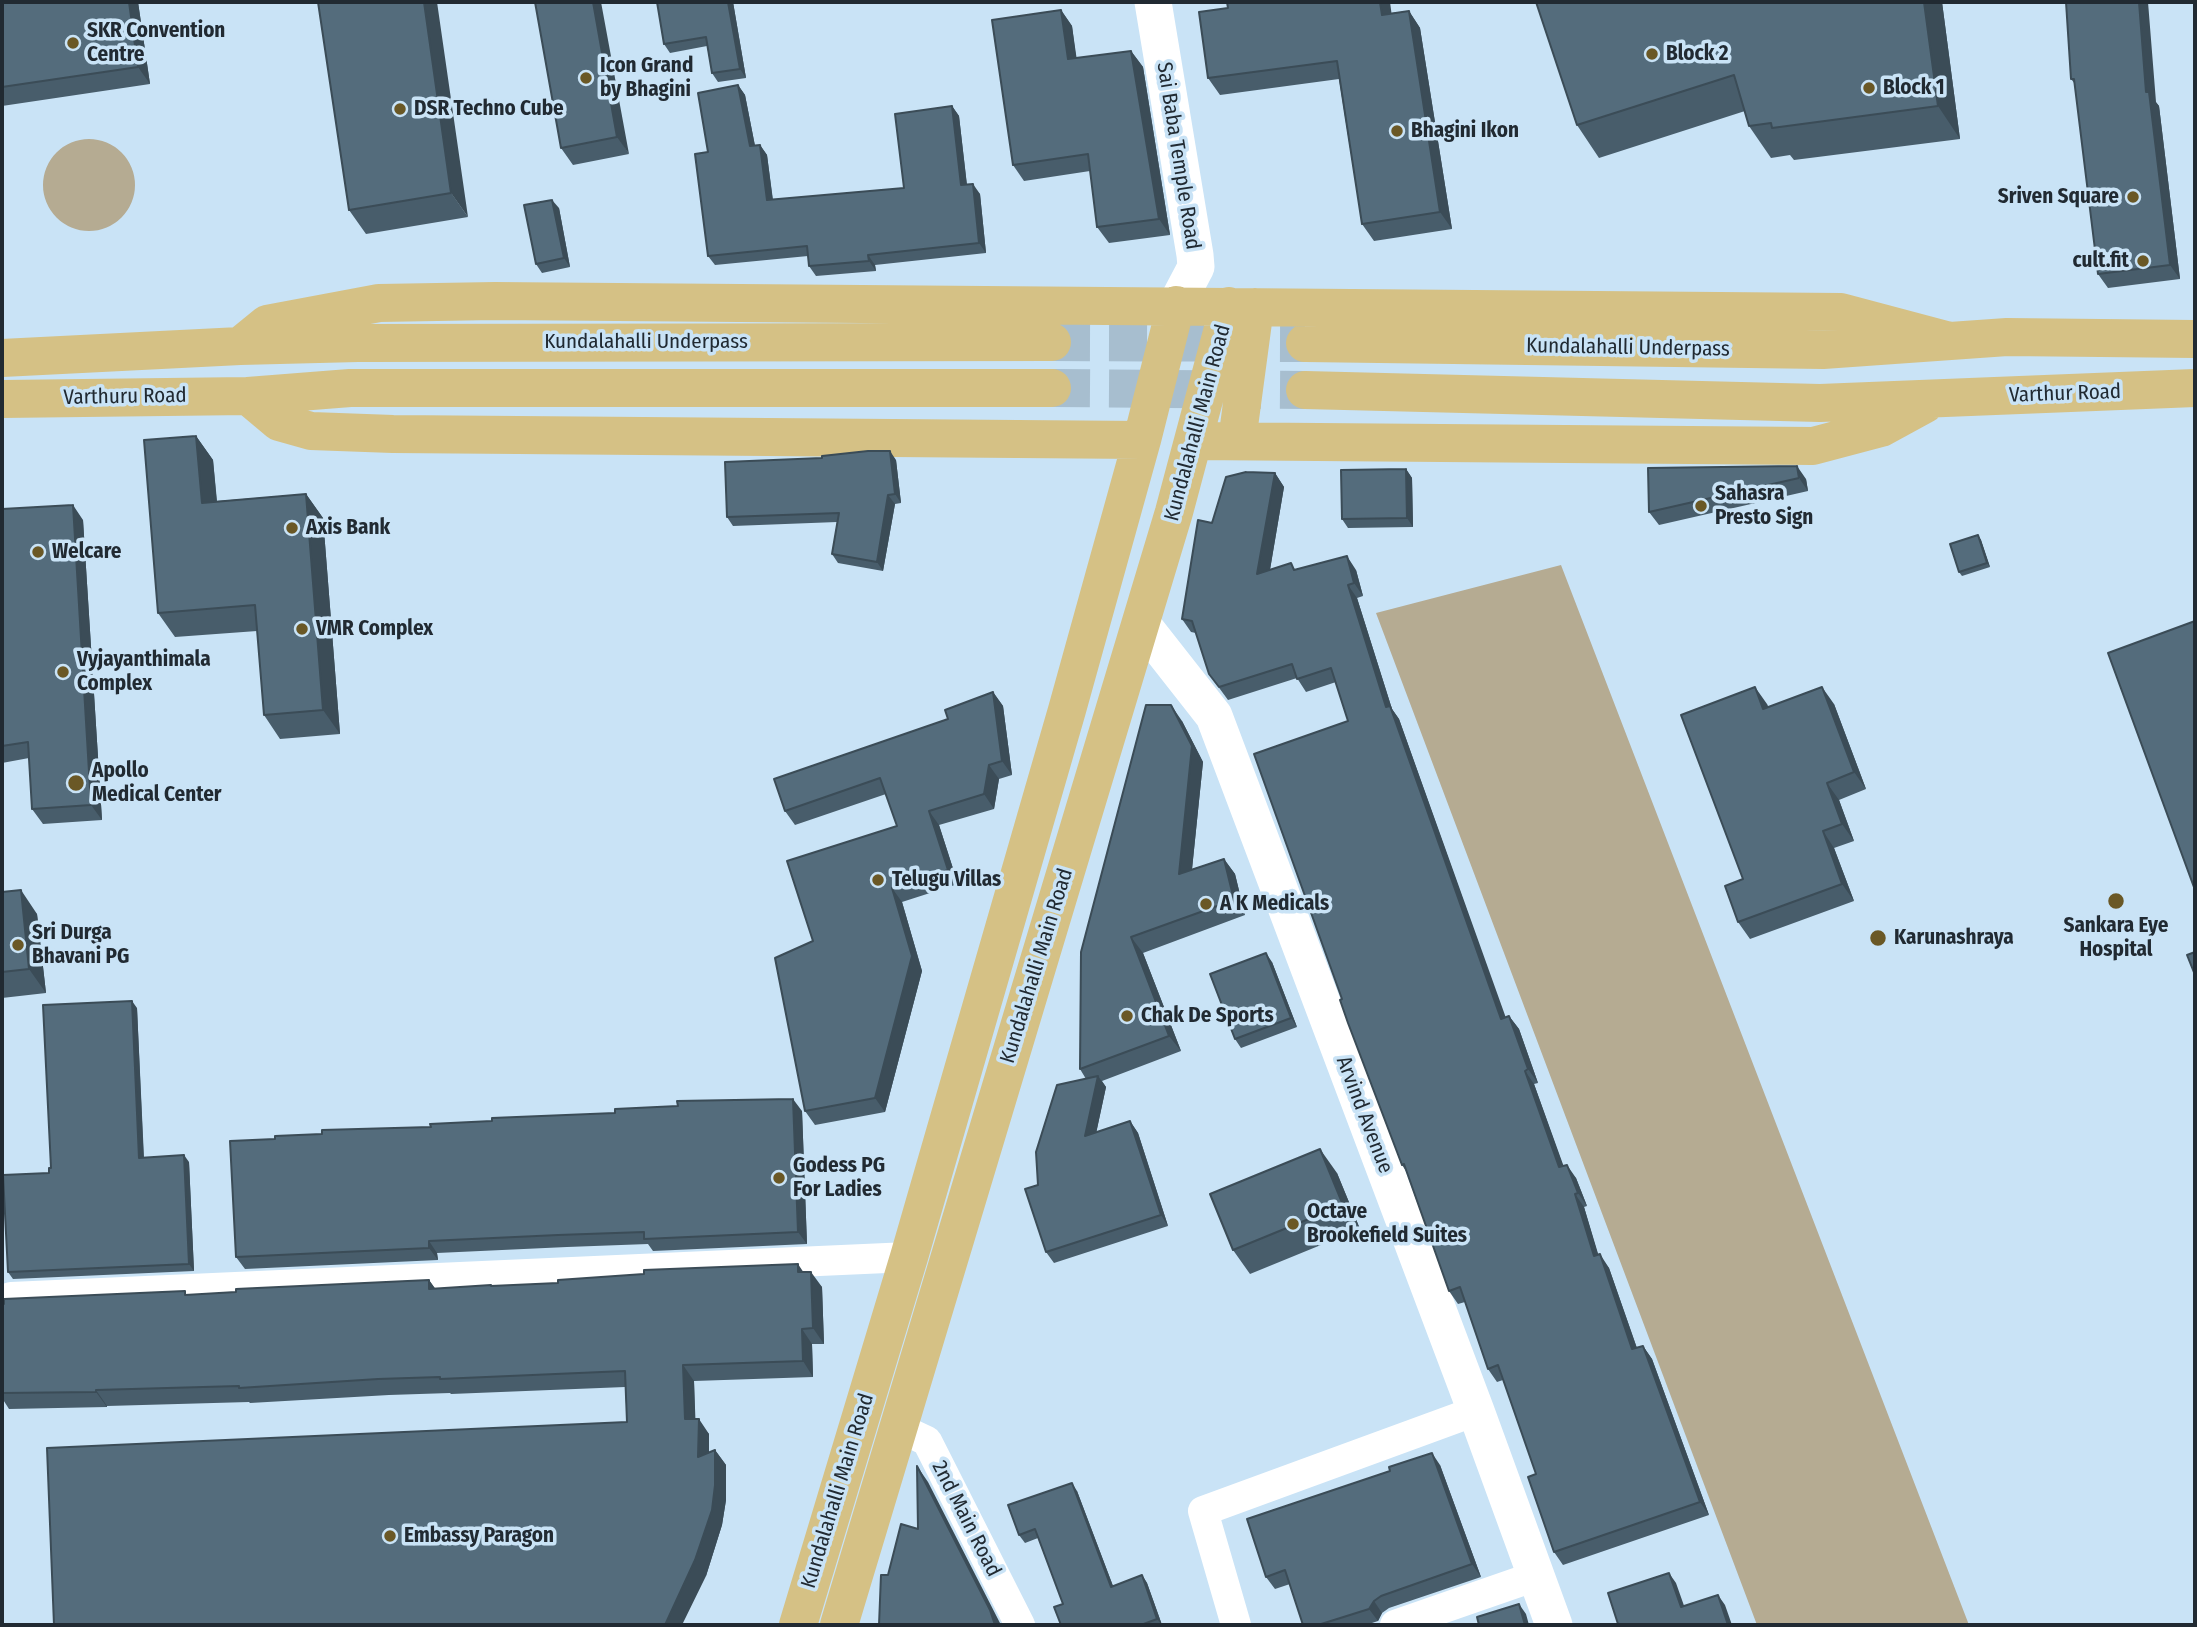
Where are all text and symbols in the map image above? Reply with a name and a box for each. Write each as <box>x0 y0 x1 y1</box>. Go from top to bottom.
place label: SKR Convention Centre <box>87 18 225 68</box>
marker: SKR Convention Centre <box>65 35 81 51</box>
place label: Block 2 <box>1666 41 1729 67</box>
marker: Block 2 <box>1644 46 1660 62</box>
place label: Icon Grand by Bhagini <box>600 53 693 103</box>
street label: Sai Baba Temple Road <box>1151 60 1205 252</box>
marker: Icon Grand by Bhagini <box>578 70 594 86</box>
place label: Block 1 <box>1883 75 1945 101</box>
marker: Block 1 <box>1861 80 1877 96</box>
place label: DSR Techno Cube <box>414 96 564 122</box>
marker: DSR Techno Cube <box>392 101 408 117</box>
place label: Bhagini Ikon <box>1411 118 1519 144</box>
marker: Bhagini Ikon <box>1389 123 1405 139</box>
place label: Sriven Square <box>1998 184 2119 210</box>
marker: Sriven Square <box>2125 189 2141 205</box>
place label: cult.fit <box>2072 248 2129 274</box>
marker: cult.fit <box>2135 253 2151 269</box>
street label: Kundalahalli Main Road <box>1160 322 1236 524</box>
street label: Kundalahalli Underpass <box>544 329 748 355</box>
street label: Kundalahalli Underpass <box>1526 334 1730 362</box>
street label: Varthur Road <box>2009 379 2121 409</box>
street label: Varthuru Road <box>63 383 187 411</box>
place label: Sahasra Presto Sign <box>1715 481 1813 531</box>
marker: Sahasra Presto Sign <box>1693 498 1709 514</box>
place label: Axis Bank <box>306 515 390 541</box>
marker: Axis Bank <box>284 520 300 536</box>
place label: Welcare <box>52 539 121 565</box>
marker: Welcare <box>30 544 46 560</box>
place label: VMR Complex <box>316 616 433 642</box>
marker: VMR Complex <box>294 621 310 637</box>
place label: Vyjayanthimala Complex <box>77 647 211 697</box>
marker: Vyjayanthimala Complex <box>55 664 71 680</box>
place label: Apollo Medical Center <box>92 758 222 808</box>
marker: Apollo Medical Center <box>66 773 86 793</box>
street label: Kundalahalli Main Road <box>995 865 1079 1067</box>
place label: Telugu Villas <box>892 867 1001 893</box>
marker: Telugu Villas <box>870 872 886 888</box>
place label: A K Medicals <box>1220 891 1329 917</box>
marker: Sankara Eye Hospital <box>2106 891 2126 911</box>
marker: A K Medicals <box>1198 896 1214 912</box>
place label: Sankara Eye Hospital <box>2063 913 2169 963</box>
place label: Sri Durga Bhavani PG <box>32 920 129 970</box>
place label: Karunashraya <box>1894 925 2014 951</box>
marker: Karunashraya <box>1868 928 1888 948</box>
marker: Sri Durga Bhavani PG <box>10 937 26 953</box>
place label: Chak De Sports <box>1141 1003 1274 1029</box>
marker: Chak De Sports <box>1119 1008 1135 1024</box>
street label: Arvind Avenue <box>1330 1053 1398 1177</box>
place label: Godess PG For Ladies <box>793 1153 885 1203</box>
marker: Godess PG For Ladies <box>771 1170 787 1186</box>
place label: Octave Brookefield Suites <box>1307 1199 1467 1249</box>
marker: Octave Brookefield Suites <box>1285 1216 1301 1232</box>
street label: Kundalahalli Main Road <box>796 1390 880 1592</box>
street label: 2nd Main Road <box>926 1457 1006 1581</box>
place label: Embassy Paragon <box>404 1523 554 1549</box>
marker: Embassy Paragon <box>382 1528 398 1544</box>

